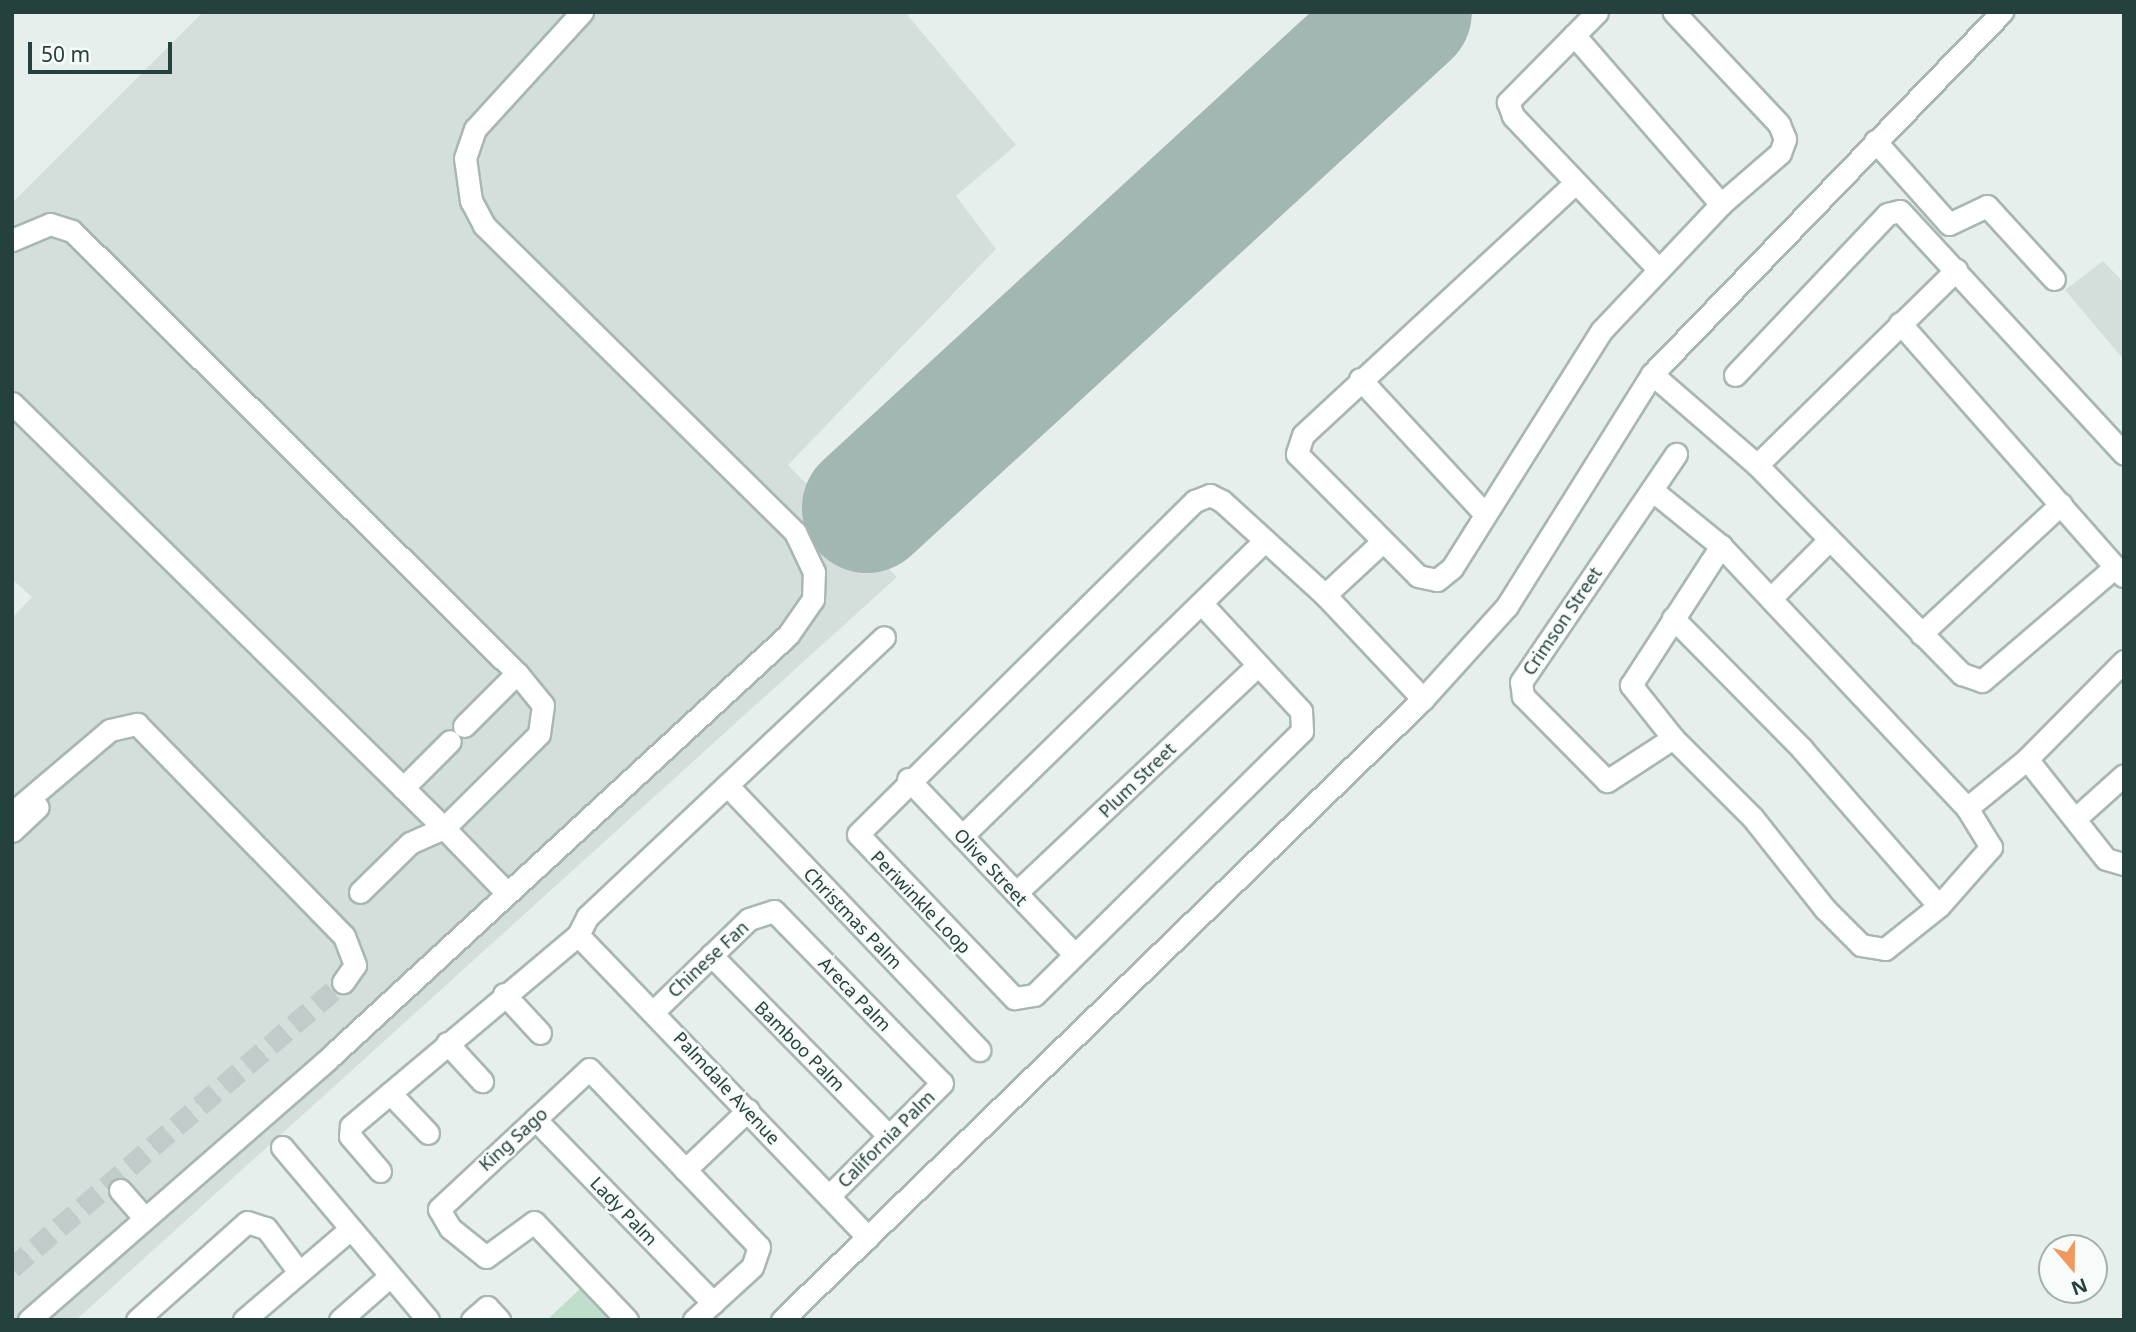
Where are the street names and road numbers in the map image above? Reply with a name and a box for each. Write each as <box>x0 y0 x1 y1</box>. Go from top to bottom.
street label: Crimson Street <box>1518 563 1606 679</box>
street label: Plum Street <box>1094 738 1180 822</box>
street label: Olive Street <box>950 824 1032 910</box>
street label: Periwinkle Loop <box>867 846 975 958</box>
street label: Christmas Palm <box>799 863 907 973</box>
street label: Chinese Fan <box>663 916 753 1002</box>
street label: Areca Palm <box>814 952 896 1036</box>
street label: Bamboo Palm <box>750 996 850 1096</box>
street label: Palmdale Avenue <box>669 1027 785 1149</box>
street label: California Palm <box>833 1086 939 1192</box>
street label: King Sago <box>474 1103 552 1175</box>
street label: Lady Palm <box>586 1172 662 1250</box>

